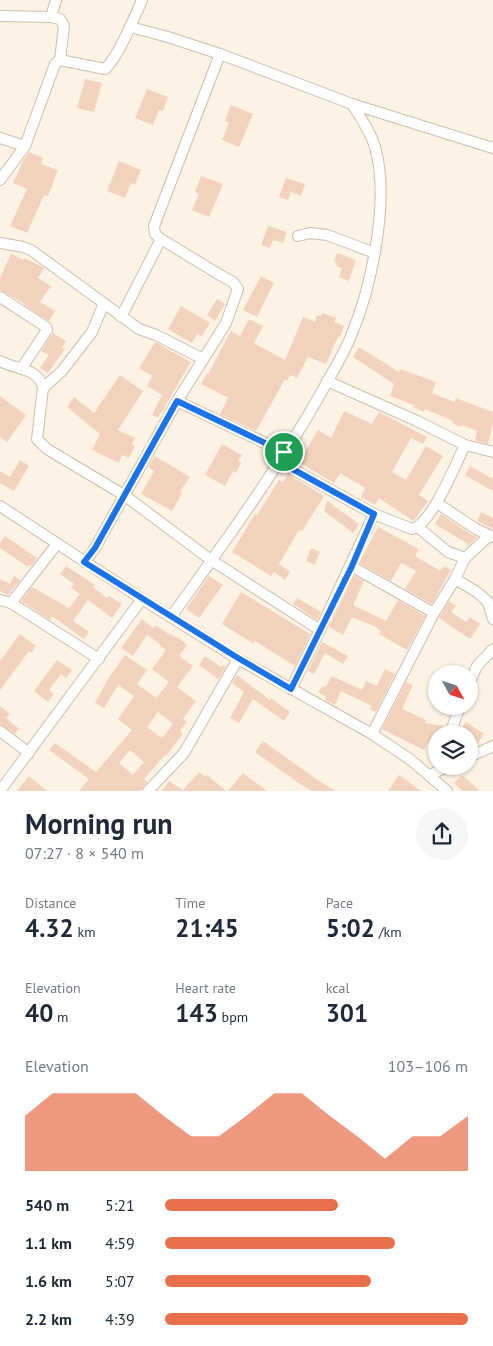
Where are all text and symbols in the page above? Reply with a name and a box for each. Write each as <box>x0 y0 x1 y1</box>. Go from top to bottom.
pin <box>263 431 305 473</box>
icon: arrive <box>270 438 298 466</box>
north arrow <box>428 665 478 715</box>
map controls <box>428 665 478 775</box>
button: layers <box>428 725 478 775</box>
text: Morning run <box>25 805 173 842</box>
button: share <box>416 808 468 860</box>
text: 07:27 · 8 × 540 m <box>25 843 144 863</box>
text: Distance <box>25 894 76 912</box>
text: Time <box>175 894 205 912</box>
text: Pace <box>326 894 353 912</box>
text: 4.32 <box>25 912 74 944</box>
text: 21:45 <box>175 912 239 944</box>
text: 5:02 <box>326 912 375 944</box>
text: km <box>74 923 96 941</box>
text: /km <box>375 923 402 941</box>
text: Elevation <box>25 979 81 997</box>
text: Heart rate <box>175 979 236 997</box>
text: kcal <box>326 979 350 997</box>
text: 40 <box>25 997 53 1029</box>
text: 143 <box>175 997 218 1029</box>
text: 301 <box>326 997 368 1029</box>
text: m <box>53 1008 68 1026</box>
text: bpm <box>218 1008 248 1026</box>
text: Elevation <box>25 1056 89 1076</box>
text: 103–106 m <box>388 1056 468 1076</box>
text: 540 m <box>25 1195 69 1215</box>
text: 5:21 <box>105 1195 135 1215</box>
text: 1.1 km <box>25 1233 72 1253</box>
text: 4:59 <box>105 1233 135 1253</box>
text: 1.6 km <box>25 1271 72 1291</box>
text: 5:07 <box>105 1271 135 1291</box>
text: 2.2 km <box>25 1309 72 1329</box>
text: 4:39 <box>105 1309 135 1329</box>

